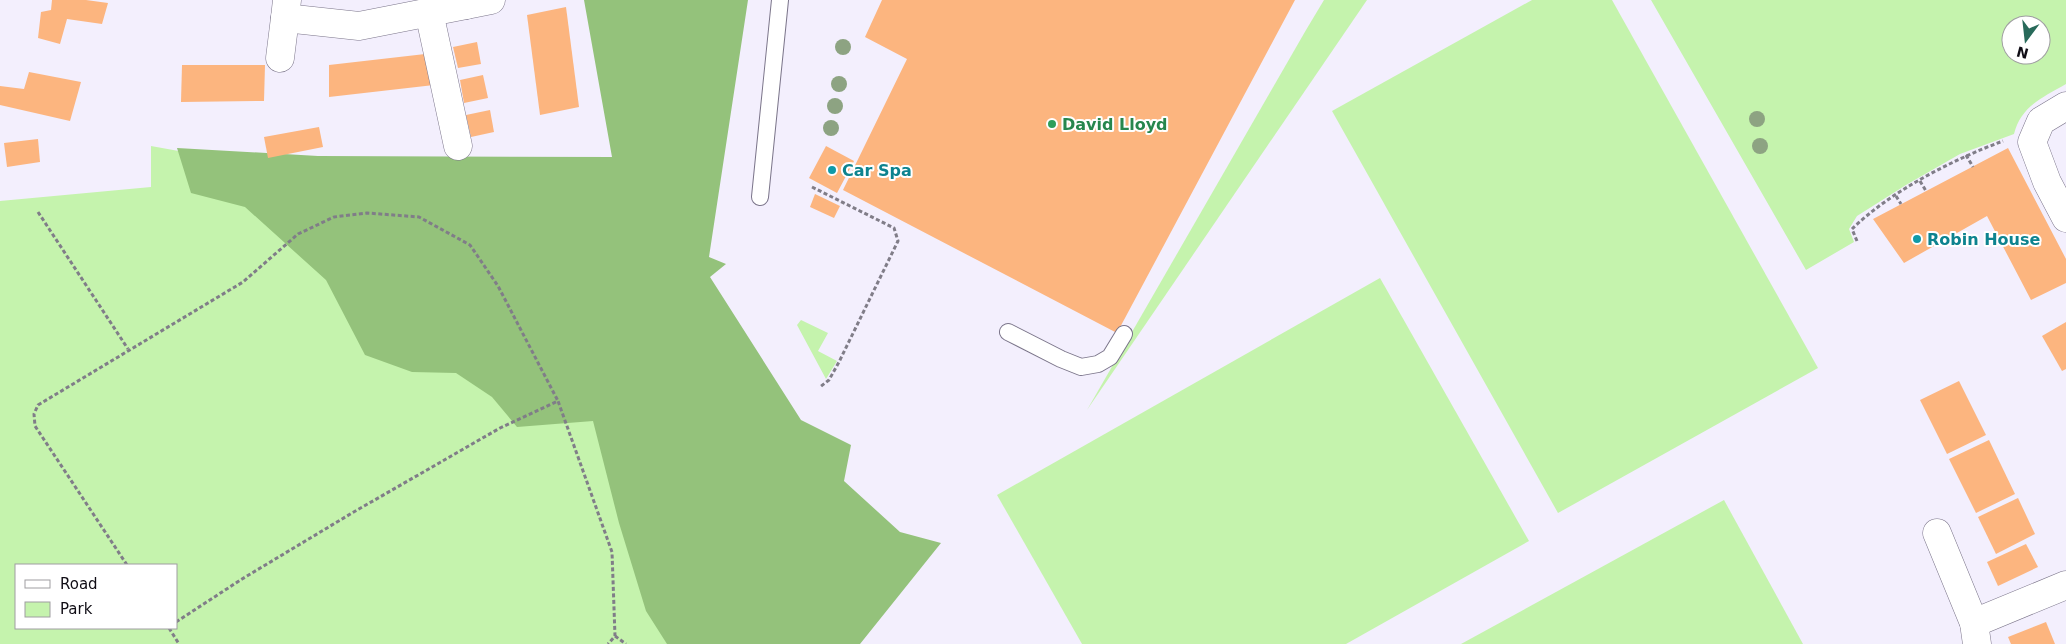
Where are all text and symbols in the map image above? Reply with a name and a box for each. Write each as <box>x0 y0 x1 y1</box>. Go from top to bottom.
north arrow <box>2001 15 2051 65</box>
text: N <box>2015 43 2030 62</box>
place label: David Lloyd <box>1062 115 1168 134</box>
marker: David Lloyd <box>1046 118 1058 130</box>
place label: Car Spa <box>842 161 912 180</box>
marker: Car Spa <box>826 164 838 176</box>
place label: Robin House <box>1927 230 2041 249</box>
marker: Robin House <box>1911 233 1923 245</box>
legend <box>15 564 178 629</box>
text: Road <box>60 575 98 593</box>
text: Park <box>60 600 93 618</box>

